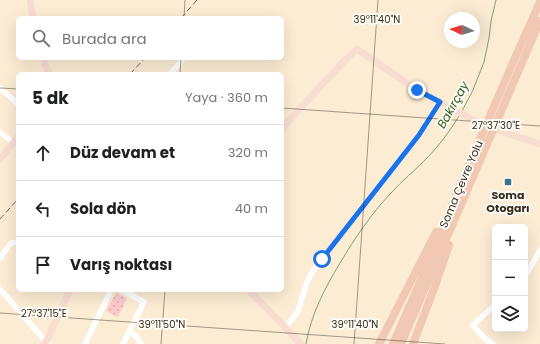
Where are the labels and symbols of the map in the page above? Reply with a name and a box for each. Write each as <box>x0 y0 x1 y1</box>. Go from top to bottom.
text: 39°11'40"N <box>354 12 400 27</box>
north arrow <box>444 12 480 48</box>
water label: Bakırçay <box>433 77 473 131</box>
route end <box>408 81 426 99</box>
text: 27°37'30"E <box>472 118 520 133</box>
street label: Soma Çevre Yolu <box>435 138 487 230</box>
marker: Soma Otogarı <box>503 177 513 187</box>
place label: Soma Otogarı <box>486 187 530 216</box>
route start <box>313 250 331 268</box>
text: 27°37'15"E <box>21 306 67 321</box>
text: 39°11'50"N <box>139 317 185 332</box>
text: 39°11'40"N <box>332 317 378 332</box>

